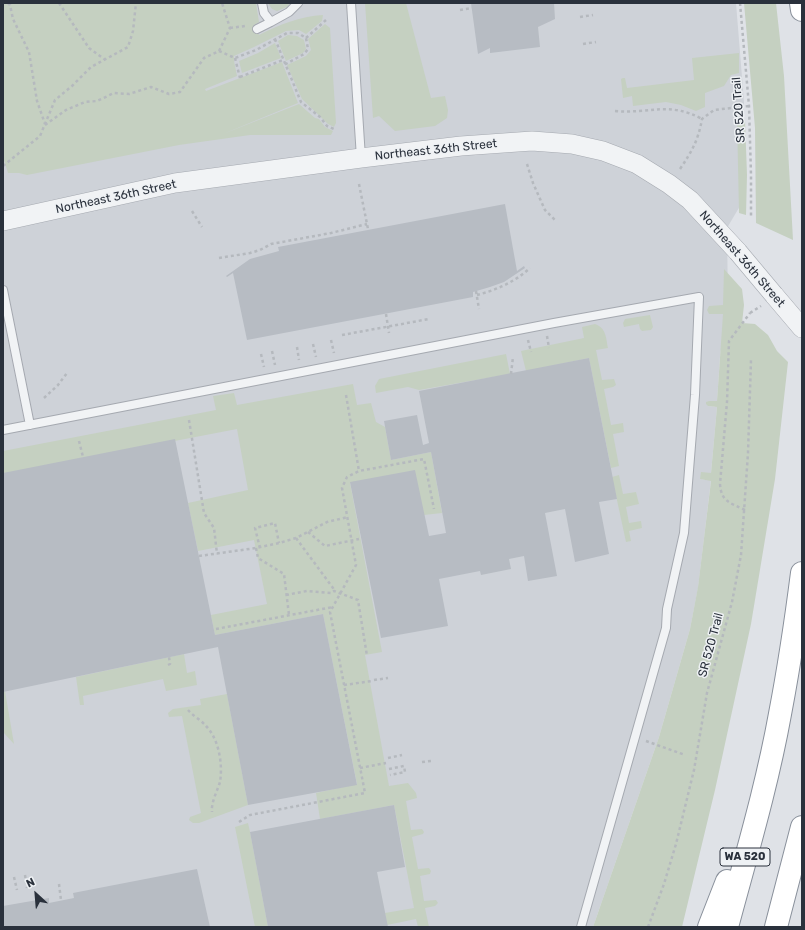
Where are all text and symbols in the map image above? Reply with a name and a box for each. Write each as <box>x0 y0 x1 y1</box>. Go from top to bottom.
street label: SR 520 Trail <box>730 77 748 143</box>
street label: Northeast 36th Street <box>374 136 498 164</box>
street label: Northeast 36th Street <box>54 177 178 217</box>
street label: Northeast 36th Street <box>696 208 788 310</box>
street label: SR 520 Trail <box>696 611 726 679</box>
road number: WA 520 <box>720 848 770 866</box>
north arrow <box>16 874 56 914</box>
text: N <box>24 875 37 890</box>

